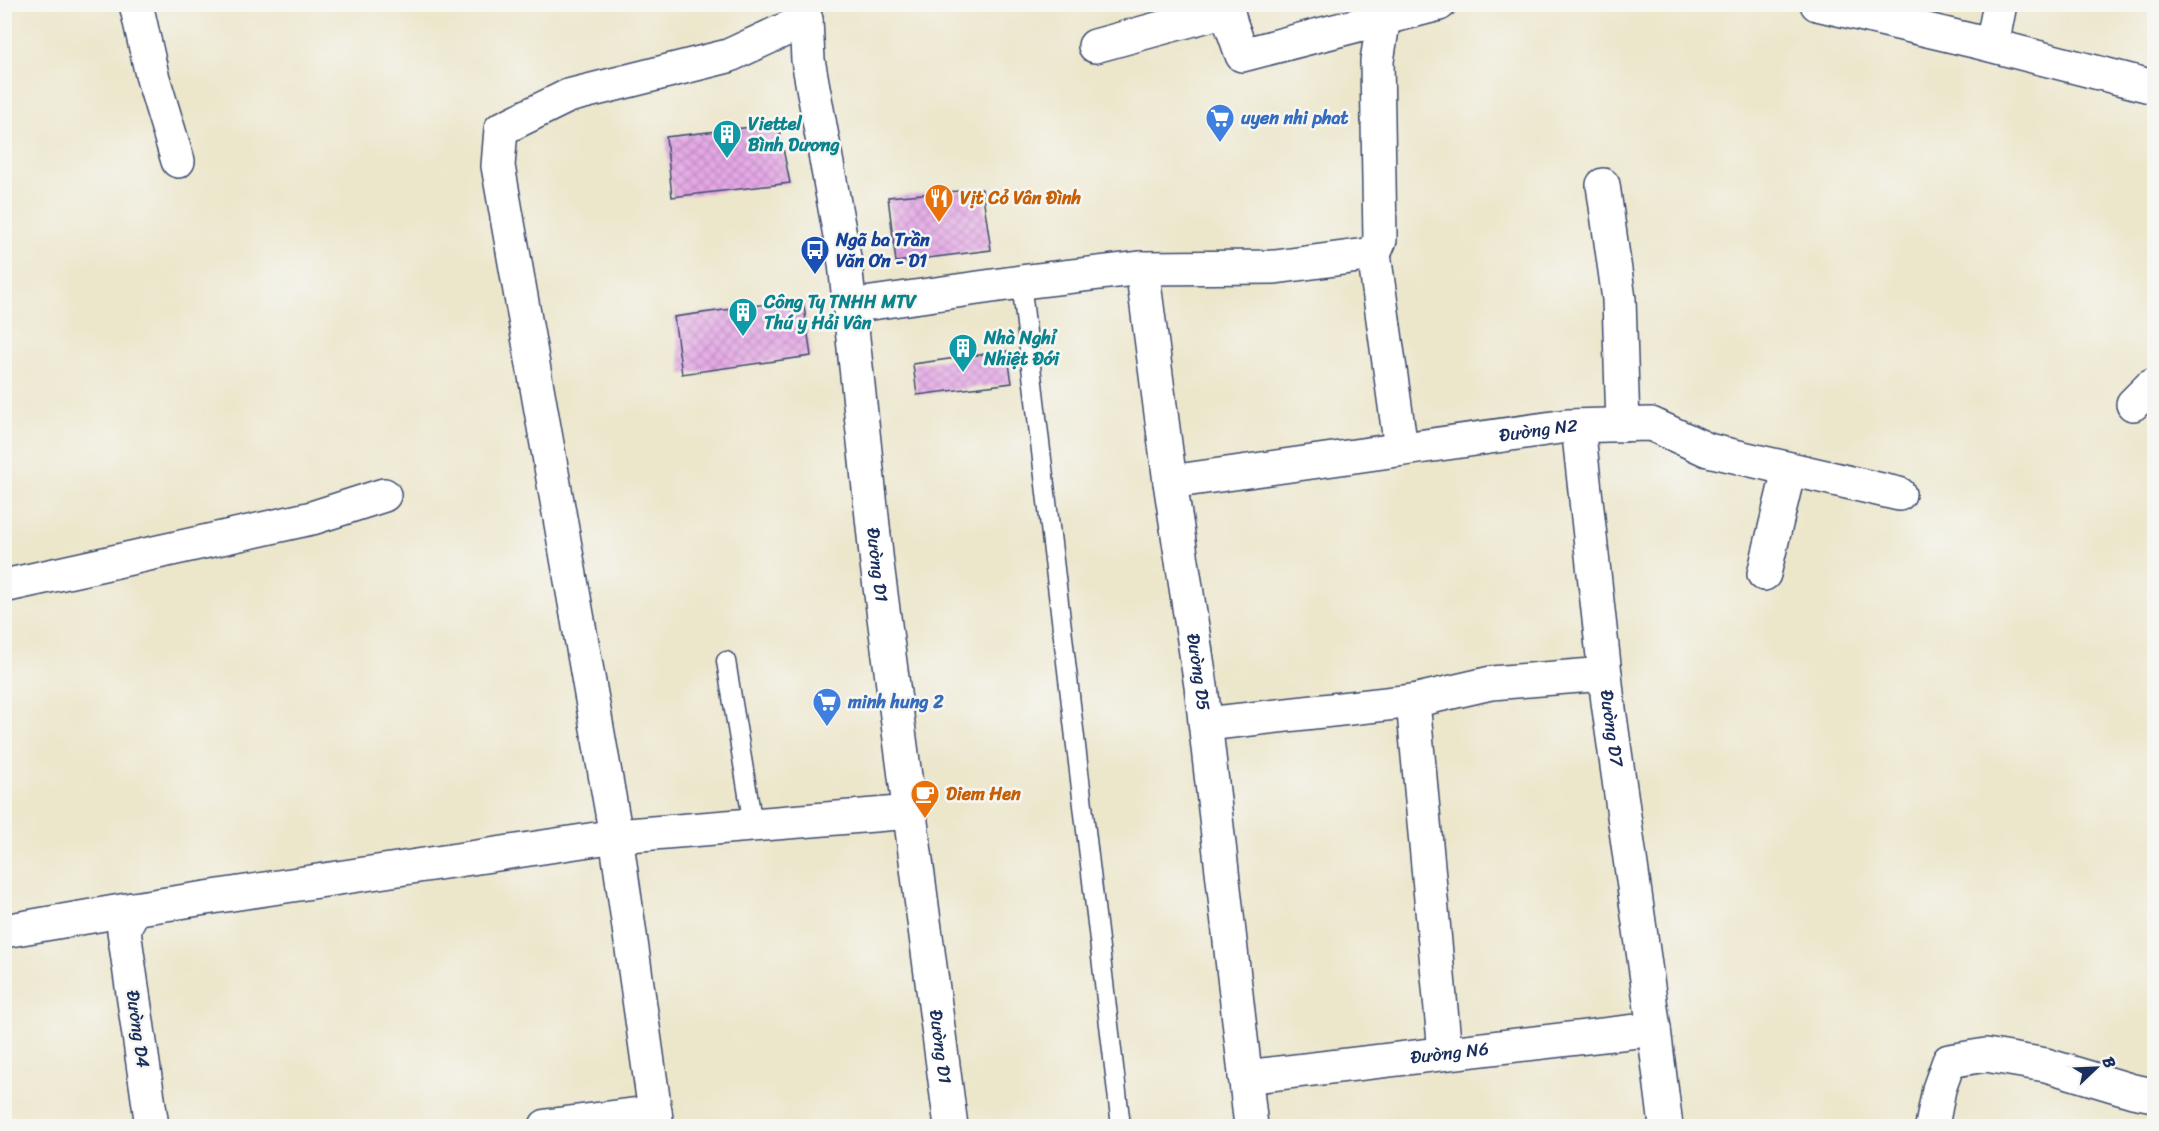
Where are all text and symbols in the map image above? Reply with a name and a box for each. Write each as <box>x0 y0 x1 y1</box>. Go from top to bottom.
supermarket icon: uyen nhi phat <box>1204 102 1236 144</box>
place label: uyen nhi phat <box>1241 102 1348 134</box>
place label: Viettel Bình Dương <box>748 108 840 161</box>
building icon: Viettel Bình Dương <box>711 118 743 160</box>
restaurant icon: Vịt Cỏ Vân Đình <box>923 182 955 224</box>
place label: Vịt Cỏ Vân Đình <box>960 182 1082 214</box>
place label: Ngã ba Trần Văn Ơn - D1 <box>835 224 930 277</box>
bus stop icon: Ngã ba Trần Văn Ơn - D1 <box>799 234 831 276</box>
place label: Công Ty TNHH MTV Thú y Hải Vân <box>763 286 917 339</box>
building icon: Công Ty TNHH MTV Thú y Hải Vân <box>727 296 759 338</box>
place label: Nhà Nghỉ Nhiệt Đới <box>983 322 1060 375</box>
building icon: Nhà Nghỉ Nhiệt Đới <box>947 332 979 374</box>
street label: Đường N2 <box>1497 410 1578 451</box>
street label: Đường D1 <box>857 526 898 604</box>
street label: Đường D5 <box>1177 631 1220 712</box>
supermarket icon: minh hung 2 <box>811 686 843 728</box>
place label: minh hung 2 <box>847 686 944 718</box>
street label: Đường D7 <box>1591 688 1633 770</box>
cafe icon: Diem Hen <box>909 778 941 820</box>
place label: Diem Hen <box>946 778 1021 810</box>
street label: Đường D4 <box>117 988 159 1070</box>
street label: Đường D1 <box>920 1008 961 1086</box>
street label: Đường N6 <box>1409 1033 1491 1073</box>
north arrow <box>2066 1038 2126 1098</box>
text: B <box>2094 1052 2125 1073</box>

